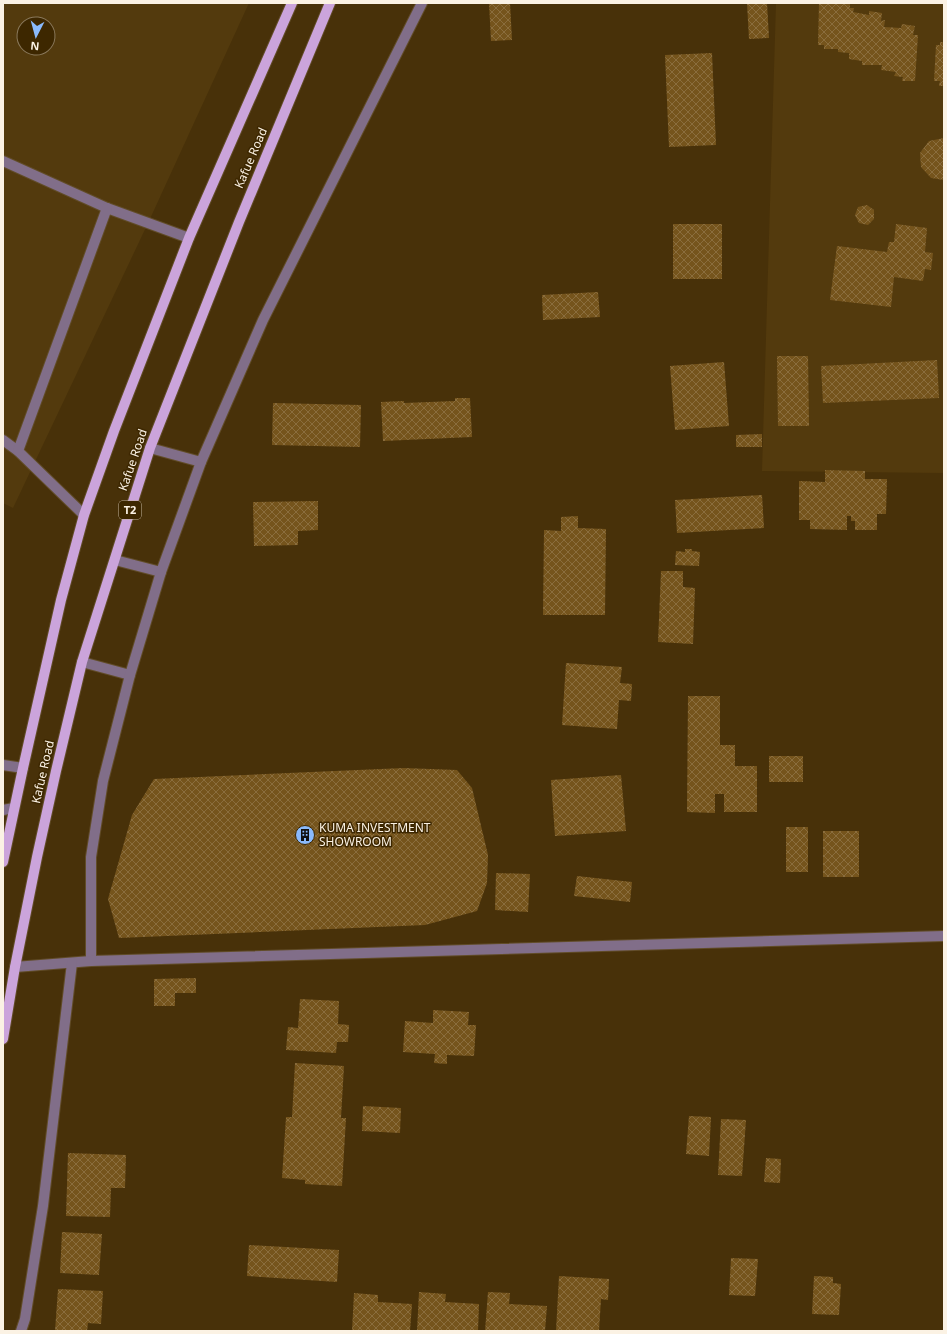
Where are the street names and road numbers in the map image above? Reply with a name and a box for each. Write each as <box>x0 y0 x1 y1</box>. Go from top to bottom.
street label: Kafue Road <box>230 125 271 191</box>
street label: Kafue Road <box>114 427 151 493</box>
road number: T2 <box>119 501 141 519</box>
street label: Kafue Road <box>27 739 58 805</box>

